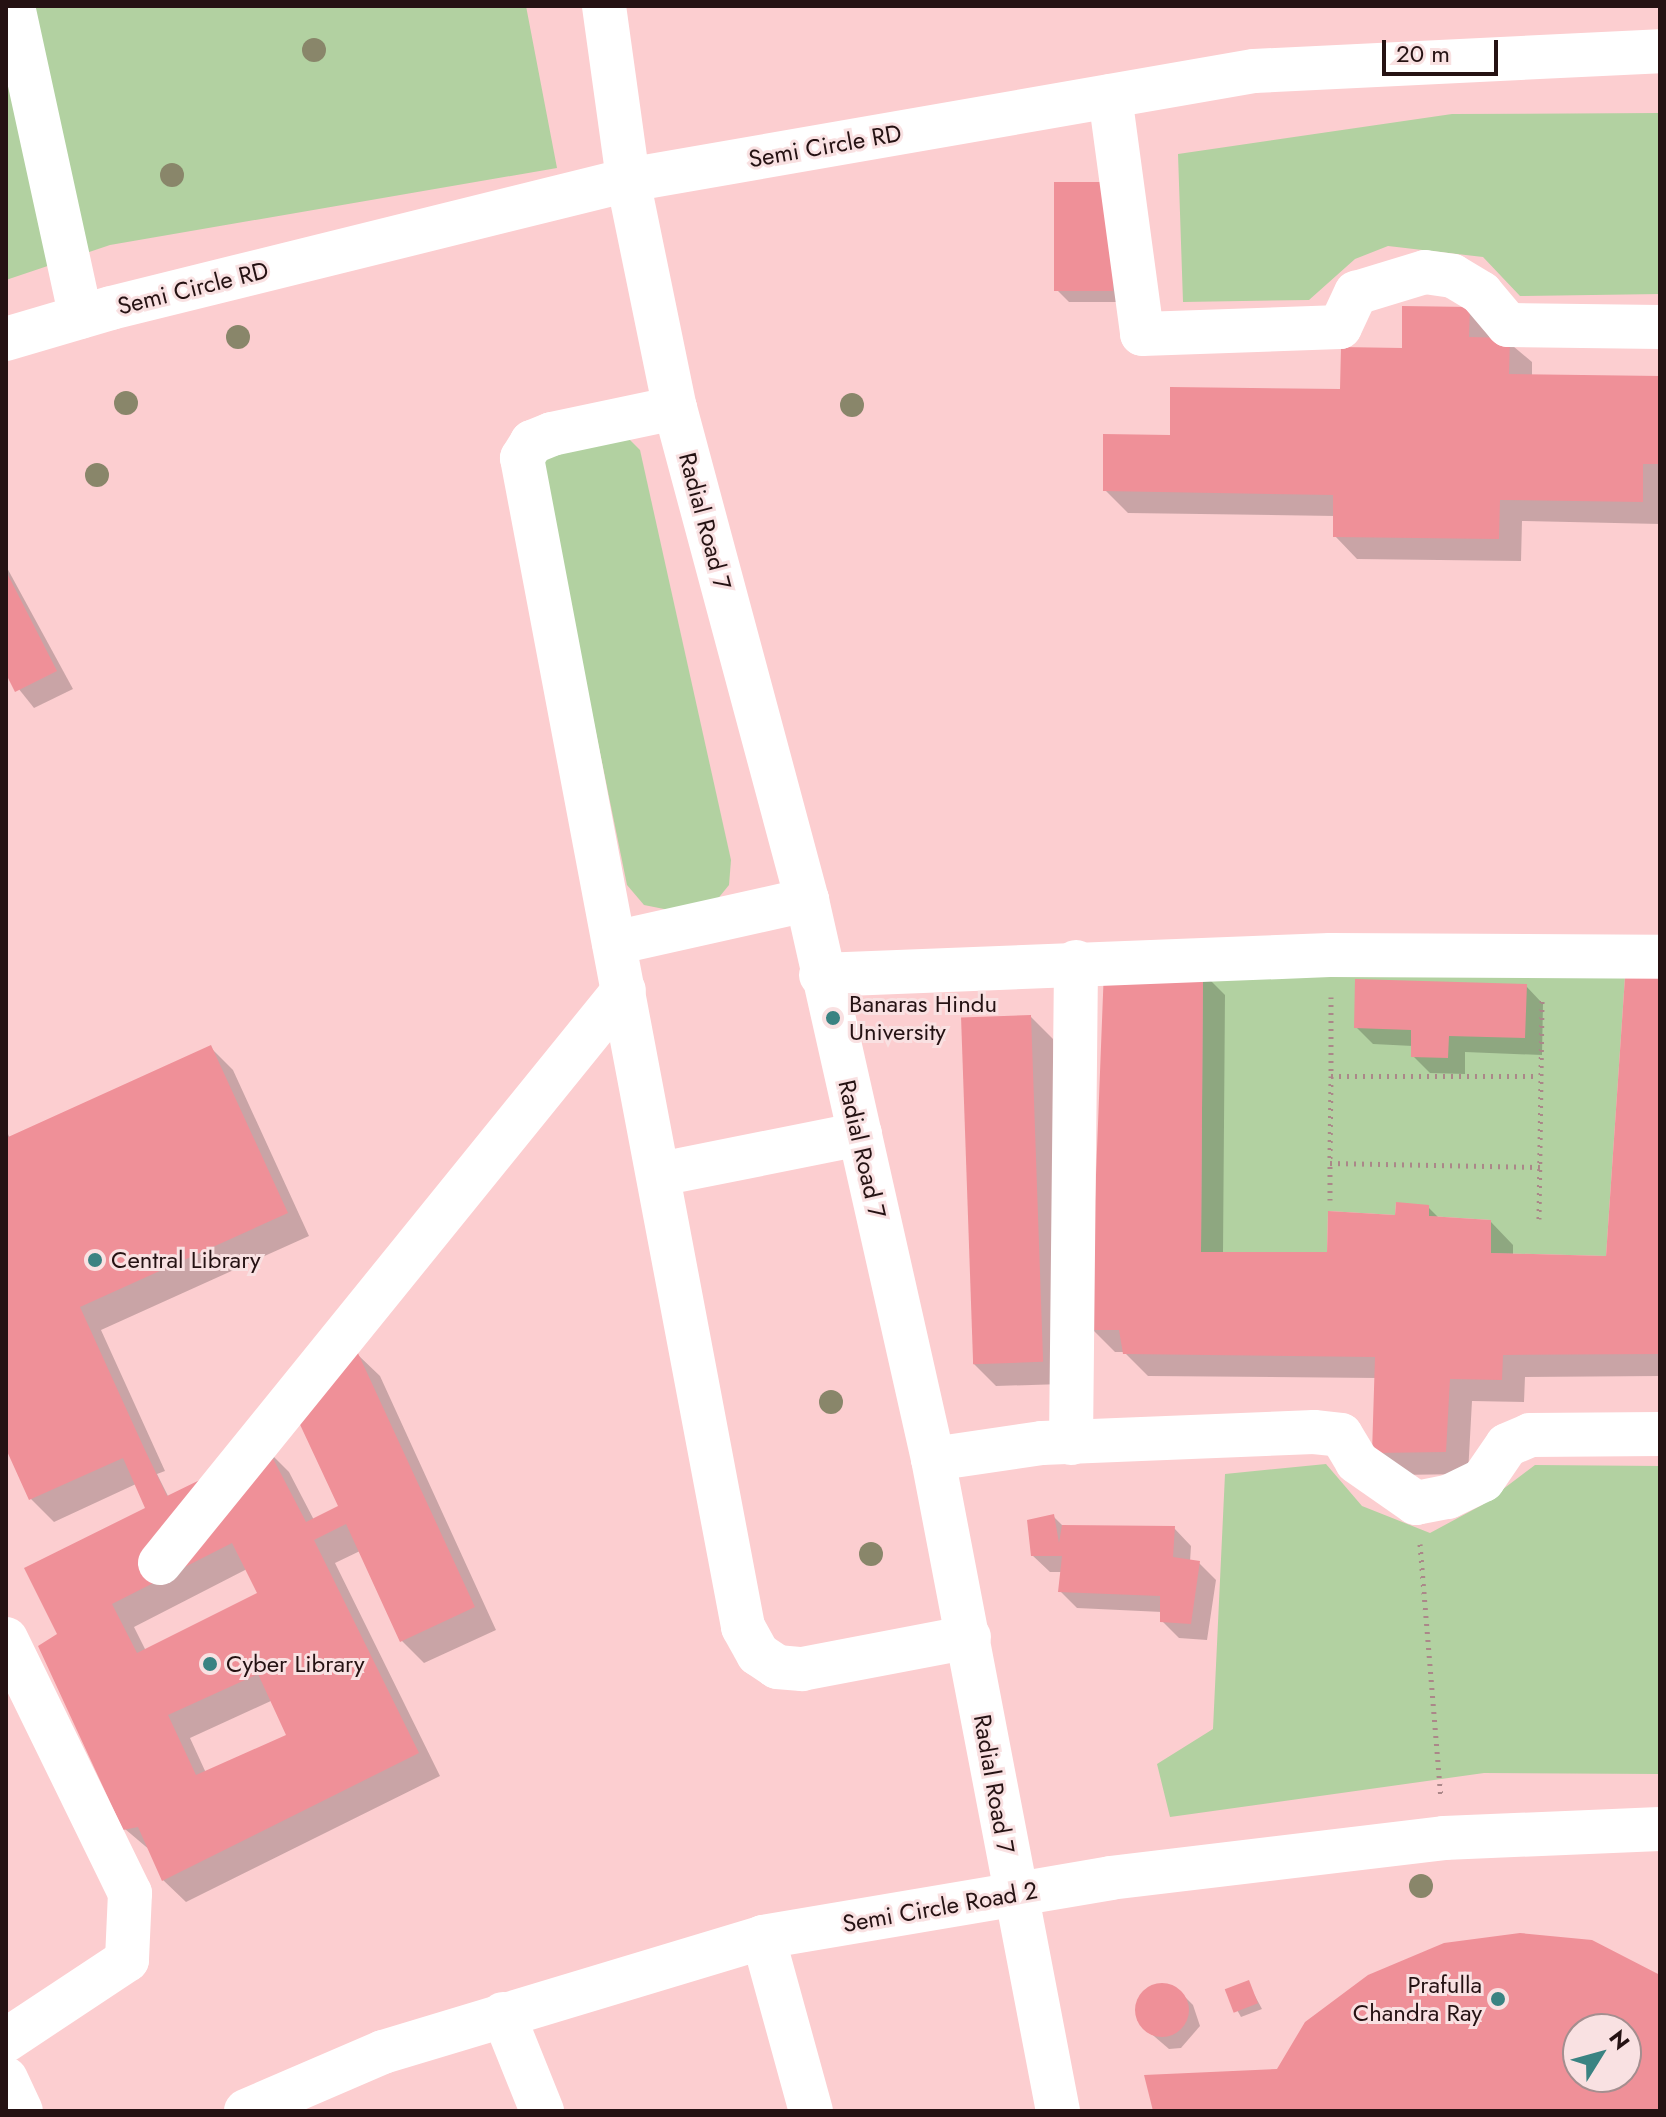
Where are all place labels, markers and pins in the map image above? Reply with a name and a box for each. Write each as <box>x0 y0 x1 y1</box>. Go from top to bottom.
place label: Banaras Hindu University <box>849 990 997 1046</box>
marker: Banaras Hindu University <box>824 1009 842 1027</box>
place label: Central Library <box>111 1246 261 1274</box>
marker: Central Library <box>86 1251 104 1269</box>
place label: Cyber Library <box>226 1650 364 1678</box>
marker: Cyber Library <box>201 1655 219 1673</box>
place label: Prafulla Chandra Ray <box>1353 1971 1482 2027</box>
marker: Prafulla Chandra Ray <box>1489 1990 1507 2008</box>

